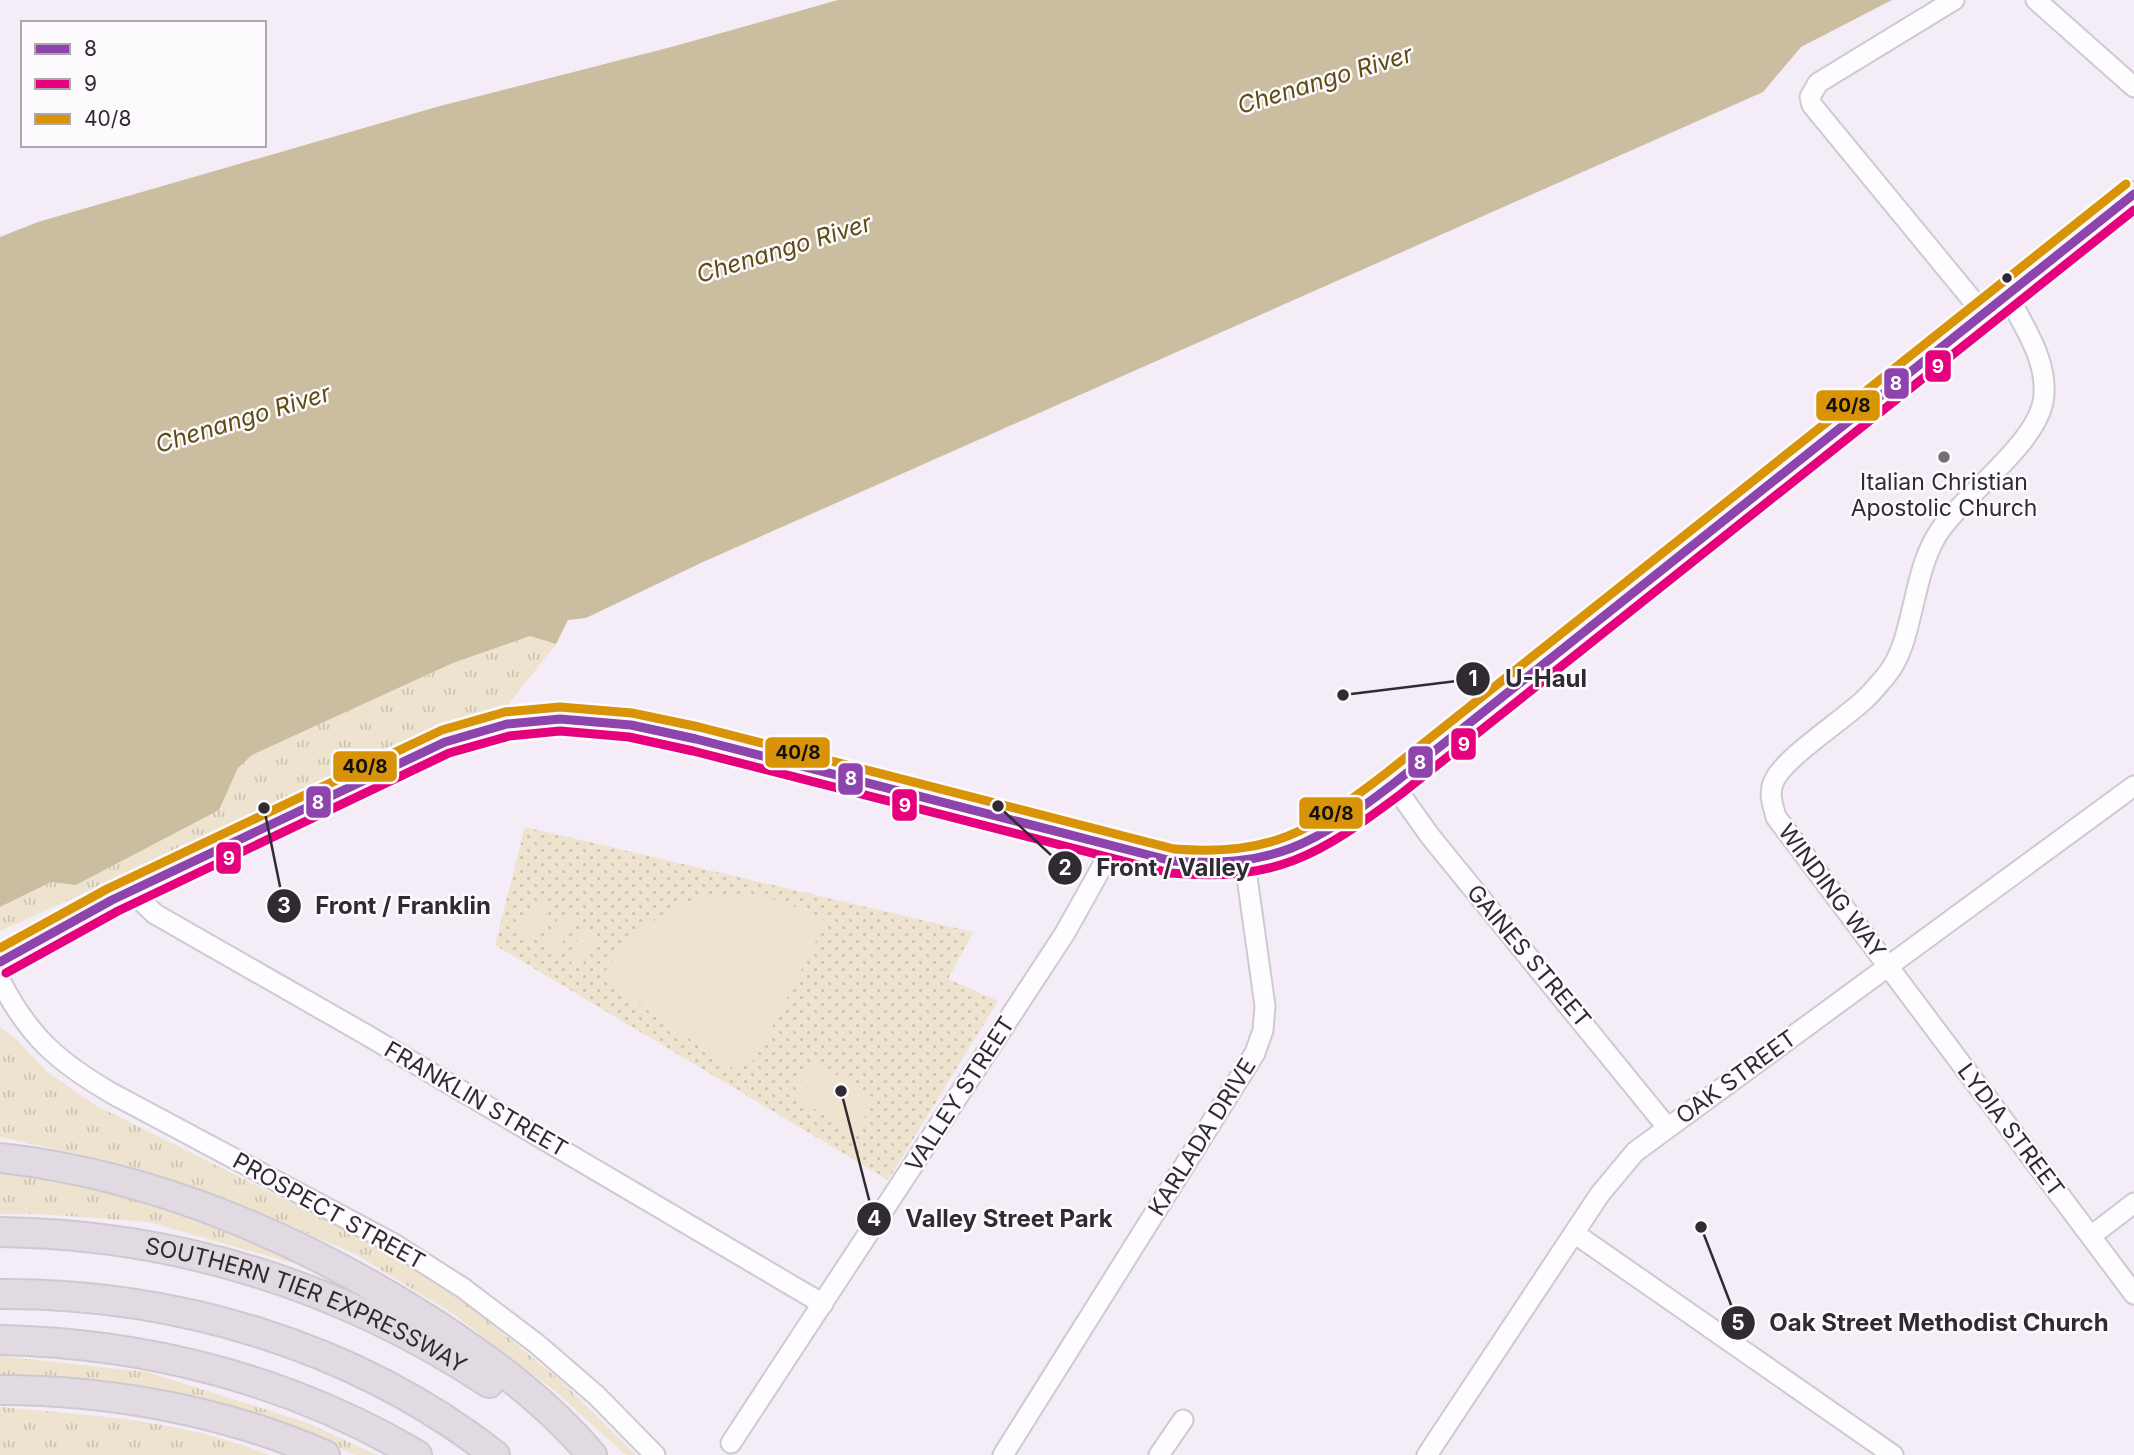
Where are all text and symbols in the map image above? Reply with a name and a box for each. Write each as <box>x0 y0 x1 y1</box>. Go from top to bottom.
legend <box>21 21 266 147</box>
text: 8 <box>84 36 97 61</box>
water label: Chenango River <box>1234 39 1417 120</box>
text: 9 <box>84 71 97 96</box>
text: 40/8 <box>84 106 131 131</box>
water label: Chenango River <box>693 208 876 289</box>
unlabelled marker <box>2000 271 2014 285</box>
line badge: 9 <box>1924 349 1952 383</box>
text: 9 <box>1932 355 1944 378</box>
line badge: 8 <box>1883 367 1910 400</box>
text: 8 <box>1890 372 1902 395</box>
water label: Chenango River <box>152 378 335 459</box>
line badge: 40/8 <box>1815 389 1881 422</box>
text: 40/8 <box>1825 394 1871 417</box>
marker: Italian Christian Apostolic Church <box>1936 449 1952 465</box>
place label: Italian Christian Apostolic Church <box>1851 468 2037 522</box>
callout: U-Haul <box>1456 656 1601 701</box>
text: U-Haul <box>1505 664 1587 693</box>
text: 1 <box>1468 666 1478 691</box>
line badge: 9 <box>1450 727 1477 761</box>
text: 9 <box>1458 733 1470 756</box>
line badge: 40/8 <box>764 736 831 769</box>
text: 40/8 <box>775 741 821 764</box>
line badge: 8 <box>1407 745 1434 779</box>
line badge: 40/8 <box>332 750 398 783</box>
text: 8 <box>1414 751 1426 774</box>
text: 40/8 <box>342 755 388 778</box>
line badge: 8 <box>837 762 864 796</box>
text: 8 <box>845 767 857 790</box>
line badge: 8 <box>305 785 332 819</box>
line badge: 9 <box>891 788 918 822</box>
text: 8 <box>312 791 324 814</box>
text: 9 <box>899 794 911 817</box>
line badge: 40/8 <box>1298 796 1364 830</box>
text: 40/8 <box>1308 802 1354 825</box>
street label: WINDING WAY <box>1772 818 1892 964</box>
line badge: 9 <box>215 841 242 875</box>
callout: Front / Valley <box>1048 845 1264 890</box>
text: 9 <box>223 847 235 870</box>
text: Front / Valley <box>1096 853 1250 882</box>
text: 2 <box>1058 855 1072 880</box>
street label: GAINES STREET <box>1461 879 1597 1033</box>
callout: Front / Franklin <box>266 883 505 928</box>
text: Front / Franklin <box>315 891 491 920</box>
text: 3 <box>277 893 291 918</box>
street label: VALLEY STREET <box>900 1011 1020 1177</box>
street label: OAK STREET <box>1671 1024 1801 1130</box>
street label: FRANKLIN STREET <box>379 1035 573 1163</box>
street label: KARLADA DRIVE <box>1142 1053 1262 1221</box>
street label: LYDIA STREET <box>1952 1058 2070 1202</box>
street label: PROSPECT STREET <box>228 1147 430 1275</box>
callout: Valley Street Park <box>856 1197 1127 1242</box>
text: Valley Street Park <box>905 1204 1113 1233</box>
text: 4 <box>867 1206 881 1231</box>
street label: SOUTHERN TIER EXPRESSWAY <box>143 1232 472 1379</box>
callout: Oak Street Methodist Church <box>1721 1300 2123 1345</box>
text: Oak Street Methodist Church <box>1769 1308 2109 1337</box>
text: 5 <box>1731 1310 1745 1335</box>

